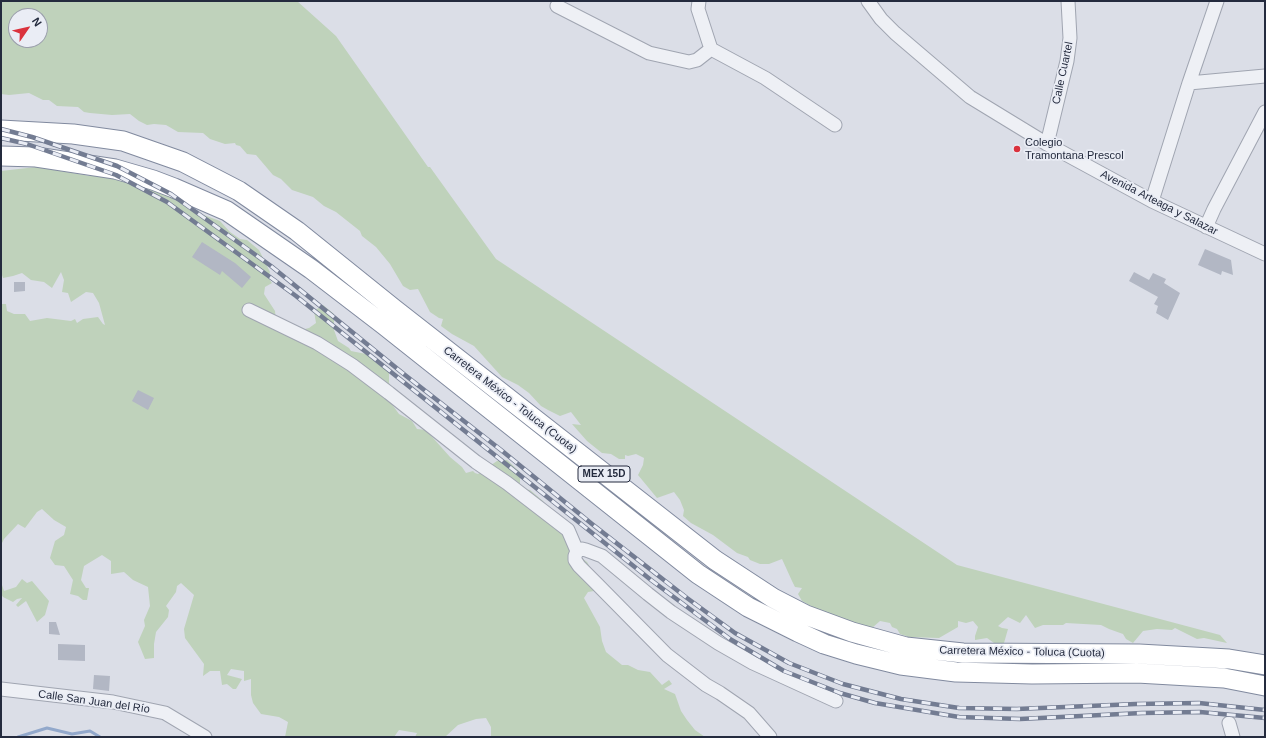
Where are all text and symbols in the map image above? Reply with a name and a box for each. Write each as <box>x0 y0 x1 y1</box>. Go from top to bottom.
north arrow <box>8 8 48 48</box>
text: N <box>30 15 44 28</box>
street label: Calle Cuartel <box>1050 41 1076 105</box>
place label: Colegio Tramontana Prescol <box>1025 136 1124 162</box>
marker: Colegio Tramontana Prescol <box>1012 144 1022 154</box>
street label: Avenida Arteaga y Salazar <box>1098 168 1220 238</box>
street label: Carretera México - Toluca (Cuota) <box>441 344 579 456</box>
road number: MEX 15D <box>578 466 630 482</box>
street label: Carretera México - Toluca (Cuota) <box>939 644 1105 660</box>
street label: Calle San Juan del Río <box>37 688 151 716</box>

